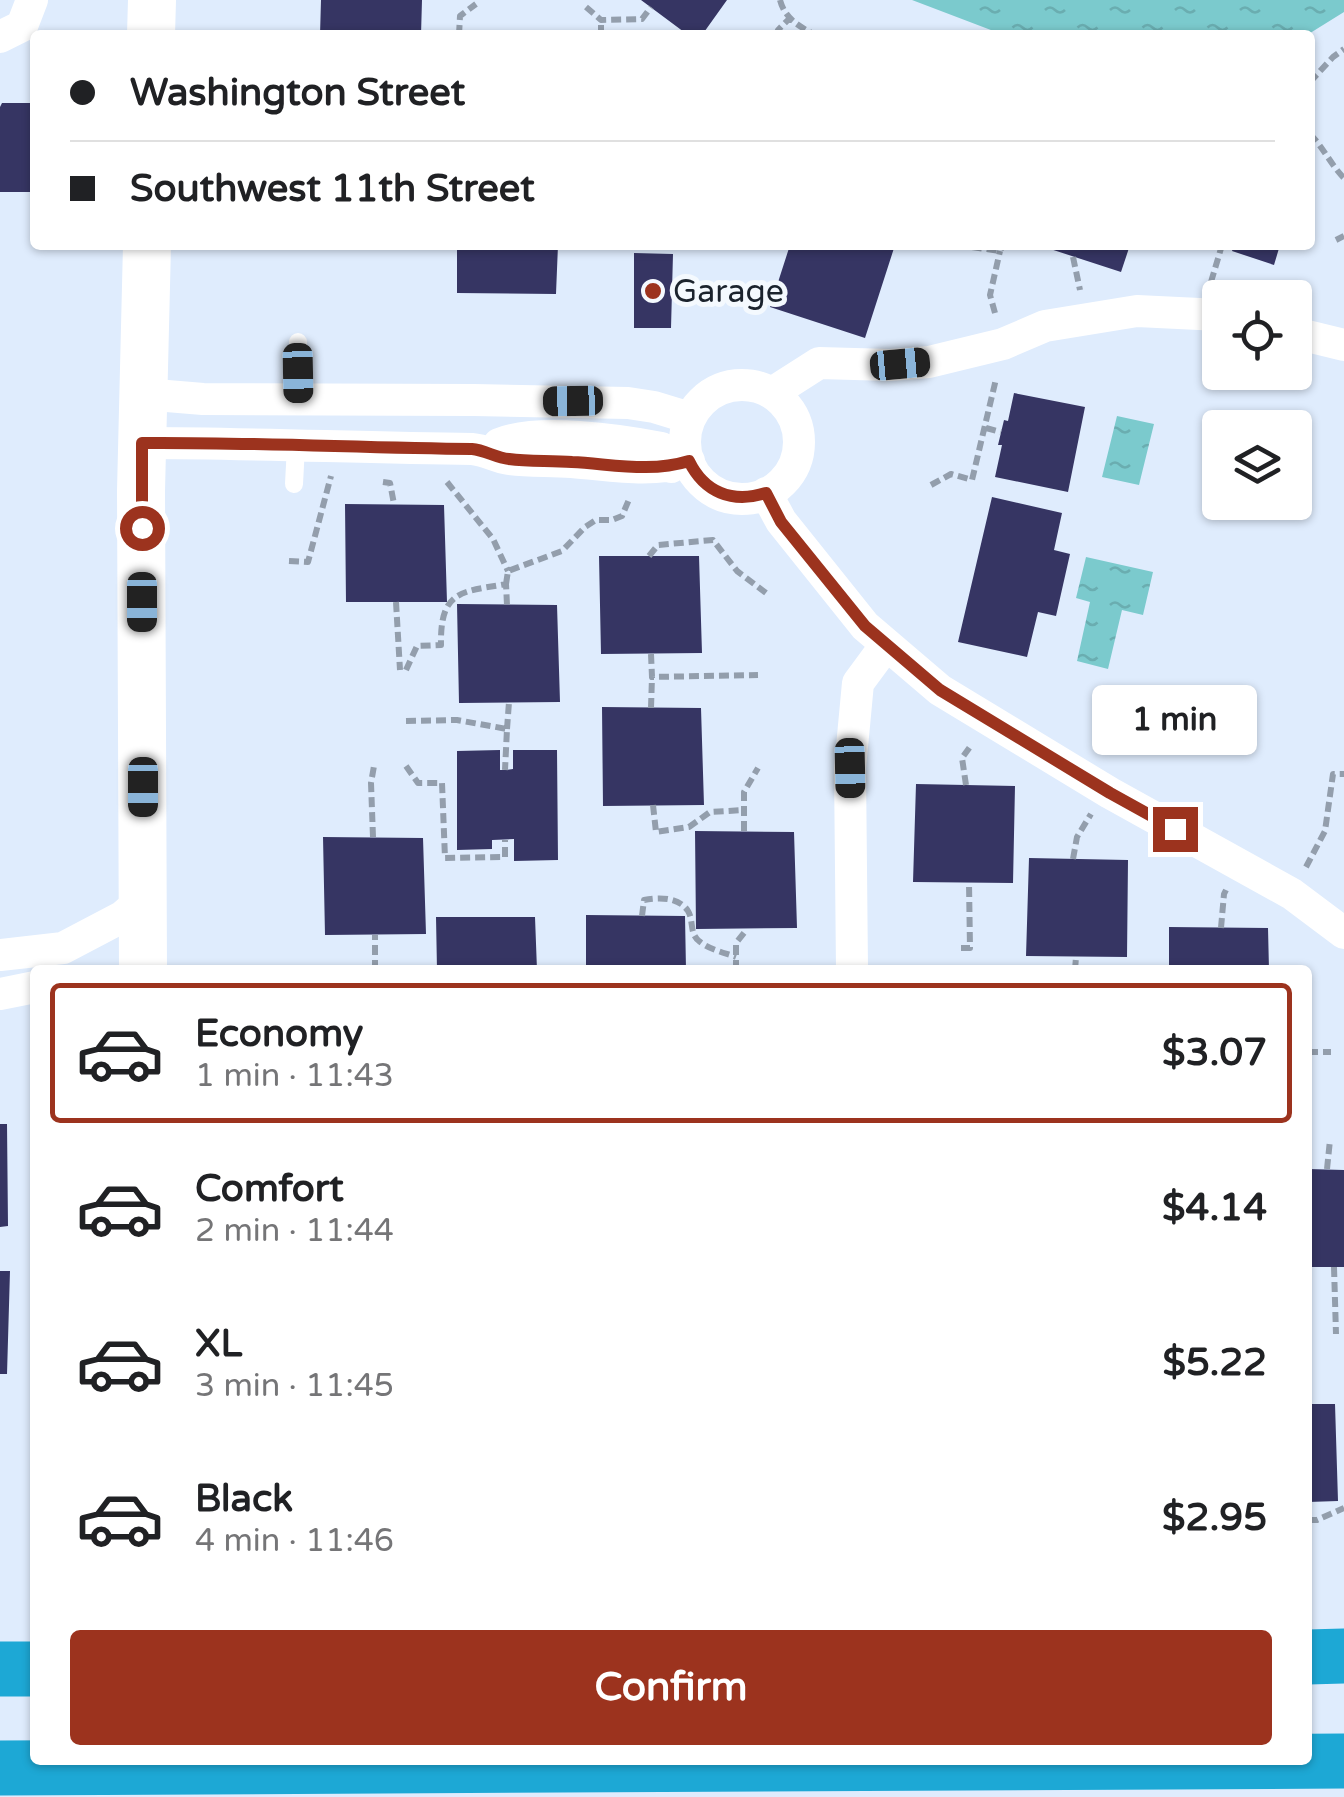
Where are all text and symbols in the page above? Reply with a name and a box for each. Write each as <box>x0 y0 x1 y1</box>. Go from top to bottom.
text: Washington Street <box>130 70 465 116</box>
text: Southwest 11th Street <box>130 166 535 212</box>
place label: Garage <box>673 273 784 311</box>
marker: Garage <box>642 280 664 302</box>
map controls <box>1202 280 1312 520</box>
button: locate <box>1202 280 1312 390</box>
car <box>282 343 314 403</box>
car <box>869 346 931 382</box>
car <box>543 385 603 417</box>
button: layers <box>1202 410 1312 520</box>
route start <box>120 506 165 551</box>
car <box>127 572 157 632</box>
callout: 1 min <box>1092 684 1258 754</box>
text: 1 min <box>1132 701 1217 739</box>
car <box>834 738 866 798</box>
car <box>128 757 158 817</box>
route end <box>1153 807 1198 852</box>
icon: car <box>75 1008 165 1098</box>
text: Economy <box>195 1011 363 1057</box>
text: $3.07 <box>1162 1030 1267 1076</box>
text: 1 min · 11:43 <box>195 1057 394 1095</box>
icon: car <box>75 1163 165 1253</box>
text: Comfort <box>195 1166 344 1212</box>
text: $4.14 <box>1162 1185 1267 1231</box>
text: 2 min · 11:44 <box>195 1212 394 1250</box>
icon: car <box>75 1318 165 1408</box>
text: XL <box>195 1321 242 1367</box>
text: $5.22 <box>1162 1340 1267 1386</box>
text: 3 min · 11:45 <box>195 1367 394 1405</box>
icon: car <box>75 1473 165 1563</box>
text: Black <box>195 1476 293 1522</box>
text: $2.95 <box>1162 1495 1267 1541</box>
text: 4 min · 11:46 <box>195 1522 394 1560</box>
button: Confirm <box>70 1630 1272 1745</box>

